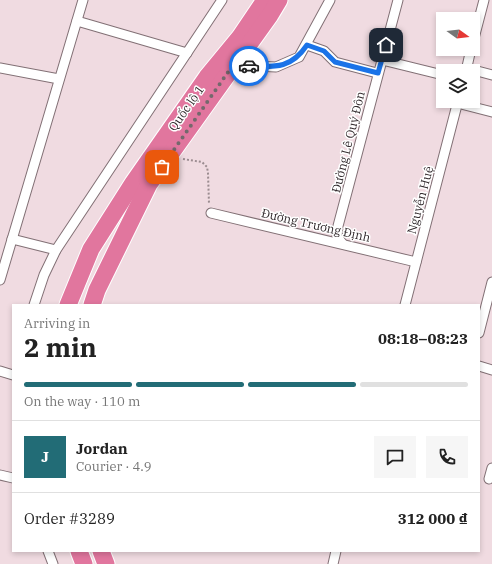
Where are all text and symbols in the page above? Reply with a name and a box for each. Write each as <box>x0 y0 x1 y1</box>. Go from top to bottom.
north arrow <box>436 12 480 56</box>
map controls <box>436 12 480 108</box>
pin <box>369 28 403 62</box>
icon: home <box>375 34 397 56</box>
courier <box>229 46 269 86</box>
icon: car <box>238 55 260 77</box>
button: layers <box>436 64 480 108</box>
street label: Quốc lộ 1 <box>165 82 207 134</box>
street label: Đường Lê Quý Đôn <box>328 89 368 194</box>
pin <box>145 150 179 184</box>
icon: bag <box>151 156 173 178</box>
street label: Nguyễn Huệ <box>404 164 436 236</box>
street label: Đường Trương Định <box>260 205 372 245</box>
text: Arriving in <box>24 315 90 332</box>
text: 08:18–08:23 <box>378 329 468 348</box>
text: 2 min <box>24 330 97 364</box>
text: On the way · 110 m <box>24 393 140 410</box>
button: chat <box>374 436 416 478</box>
button: phone <box>426 436 468 478</box>
text: Jordan <box>76 439 128 458</box>
text: J <box>41 447 49 466</box>
text: Courier · 4.9 <box>76 458 152 475</box>
text: Order #3289 <box>24 509 115 528</box>
text: 312 000 ₫ <box>398 509 468 528</box>

